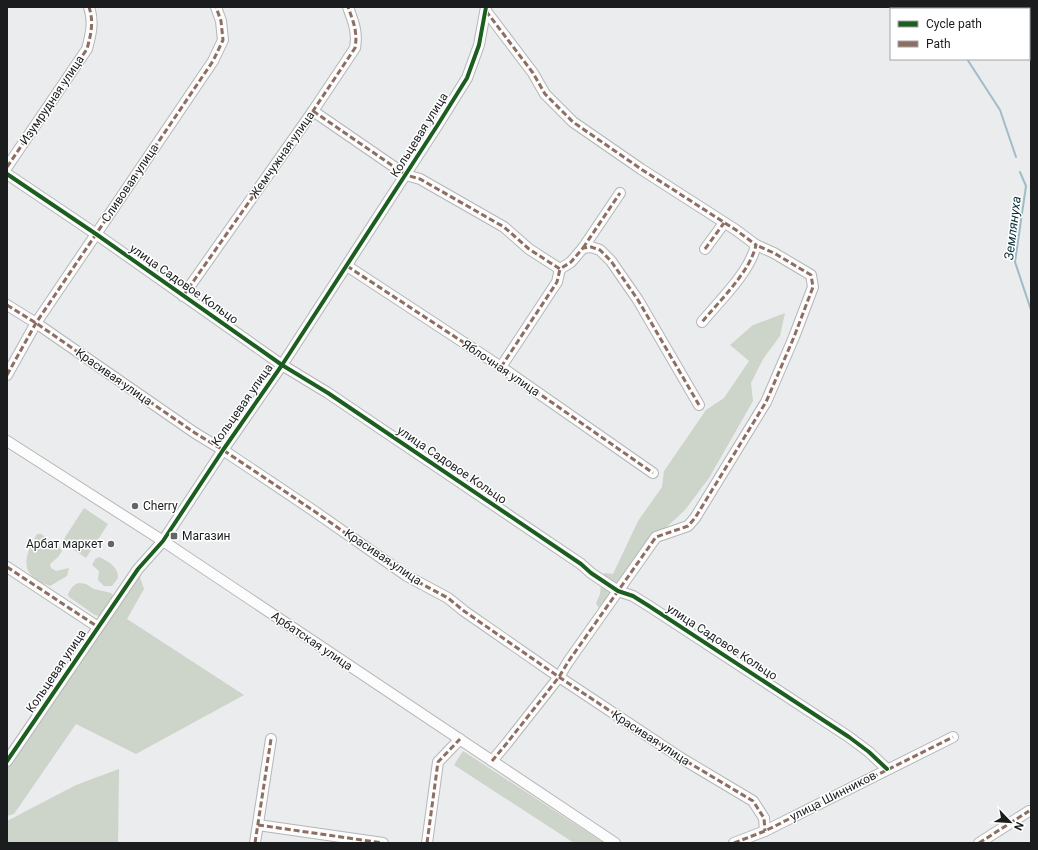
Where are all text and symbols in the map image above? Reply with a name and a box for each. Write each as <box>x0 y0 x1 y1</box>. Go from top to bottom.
legend <box>890 8 1030 60</box>
text: Cycle path <box>926 17 982 31</box>
text: Path <box>926 37 951 51</box>
street label: Изумрудная улица <box>17 53 87 147</box>
street label: Кольцевая улица <box>387 90 451 180</box>
street label: Жемчужная улица <box>247 109 317 201</box>
street label: Сливовая улица <box>99 141 161 225</box>
water label: Землянуха <box>1001 195 1024 261</box>
street label: улица Садовое Кольцо <box>127 241 241 327</box>
street label: Яблочная улица <box>460 337 542 399</box>
street label: Красивая улица <box>73 345 155 409</box>
street label: Кольцевая улица <box>208 361 276 449</box>
street label: улица Садовое Кольцо <box>395 423 510 507</box>
place label: Cherry <box>143 499 178 513</box>
marker: Cherry <box>130 501 140 511</box>
street label: Красивая улица <box>342 526 424 588</box>
place label: Магазин <box>182 529 231 543</box>
marker: Магазин <box>169 531 179 541</box>
place label: Арбат маркет <box>26 537 103 551</box>
marker: Арбат маркет <box>106 539 116 549</box>
street label: улица Садовое Кольцо <box>664 601 780 683</box>
street label: Арбатская улица <box>269 609 355 673</box>
street label: Кольцевая улица <box>23 627 89 715</box>
street label: Красивая улица <box>609 708 693 768</box>
street label: улица Шинников <box>788 768 879 824</box>
north arrow <box>990 802 1030 842</box>
text: N <box>1011 820 1026 832</box>

